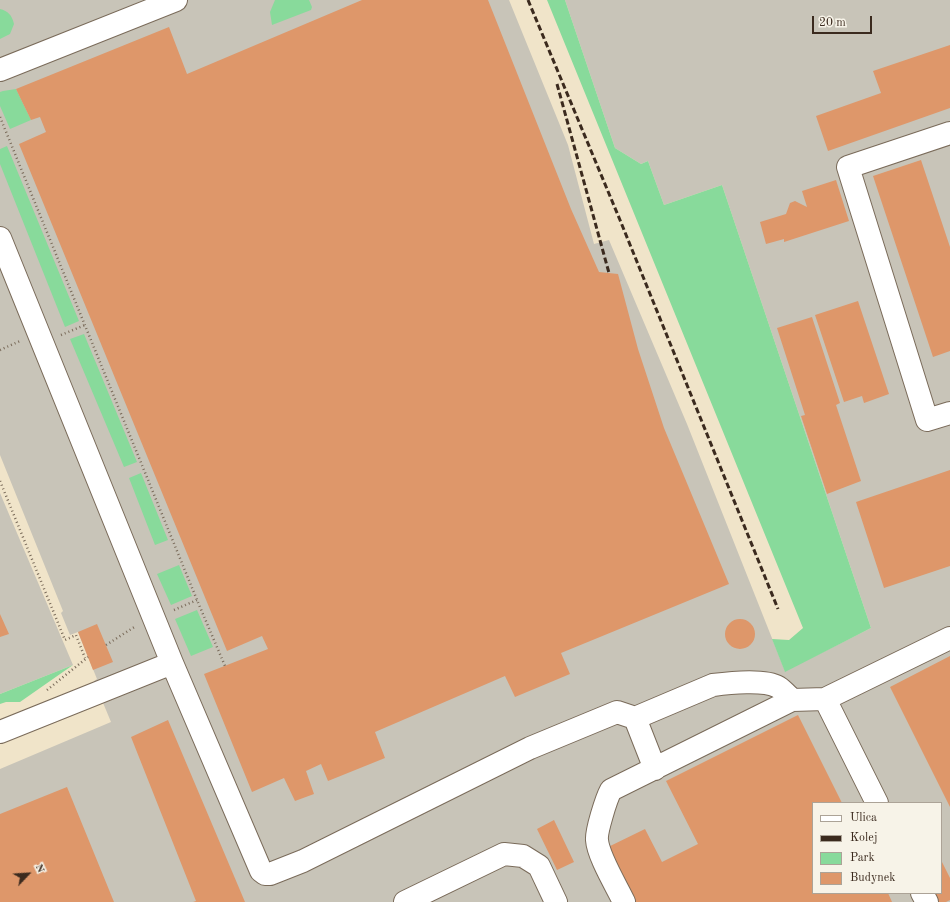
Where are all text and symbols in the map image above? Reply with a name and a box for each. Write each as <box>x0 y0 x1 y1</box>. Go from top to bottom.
scale bar <box>814 8 874 34</box>
text: 20 m <box>819 17 846 29</box>
legend <box>812 802 942 894</box>
text: Ulica <box>850 812 877 824</box>
text: Kolej <box>850 832 878 844</box>
text: Park <box>850 852 875 864</box>
north arrow <box>8 854 48 894</box>
text: N <box>33 863 46 875</box>
text: Budynek <box>850 872 896 884</box>

